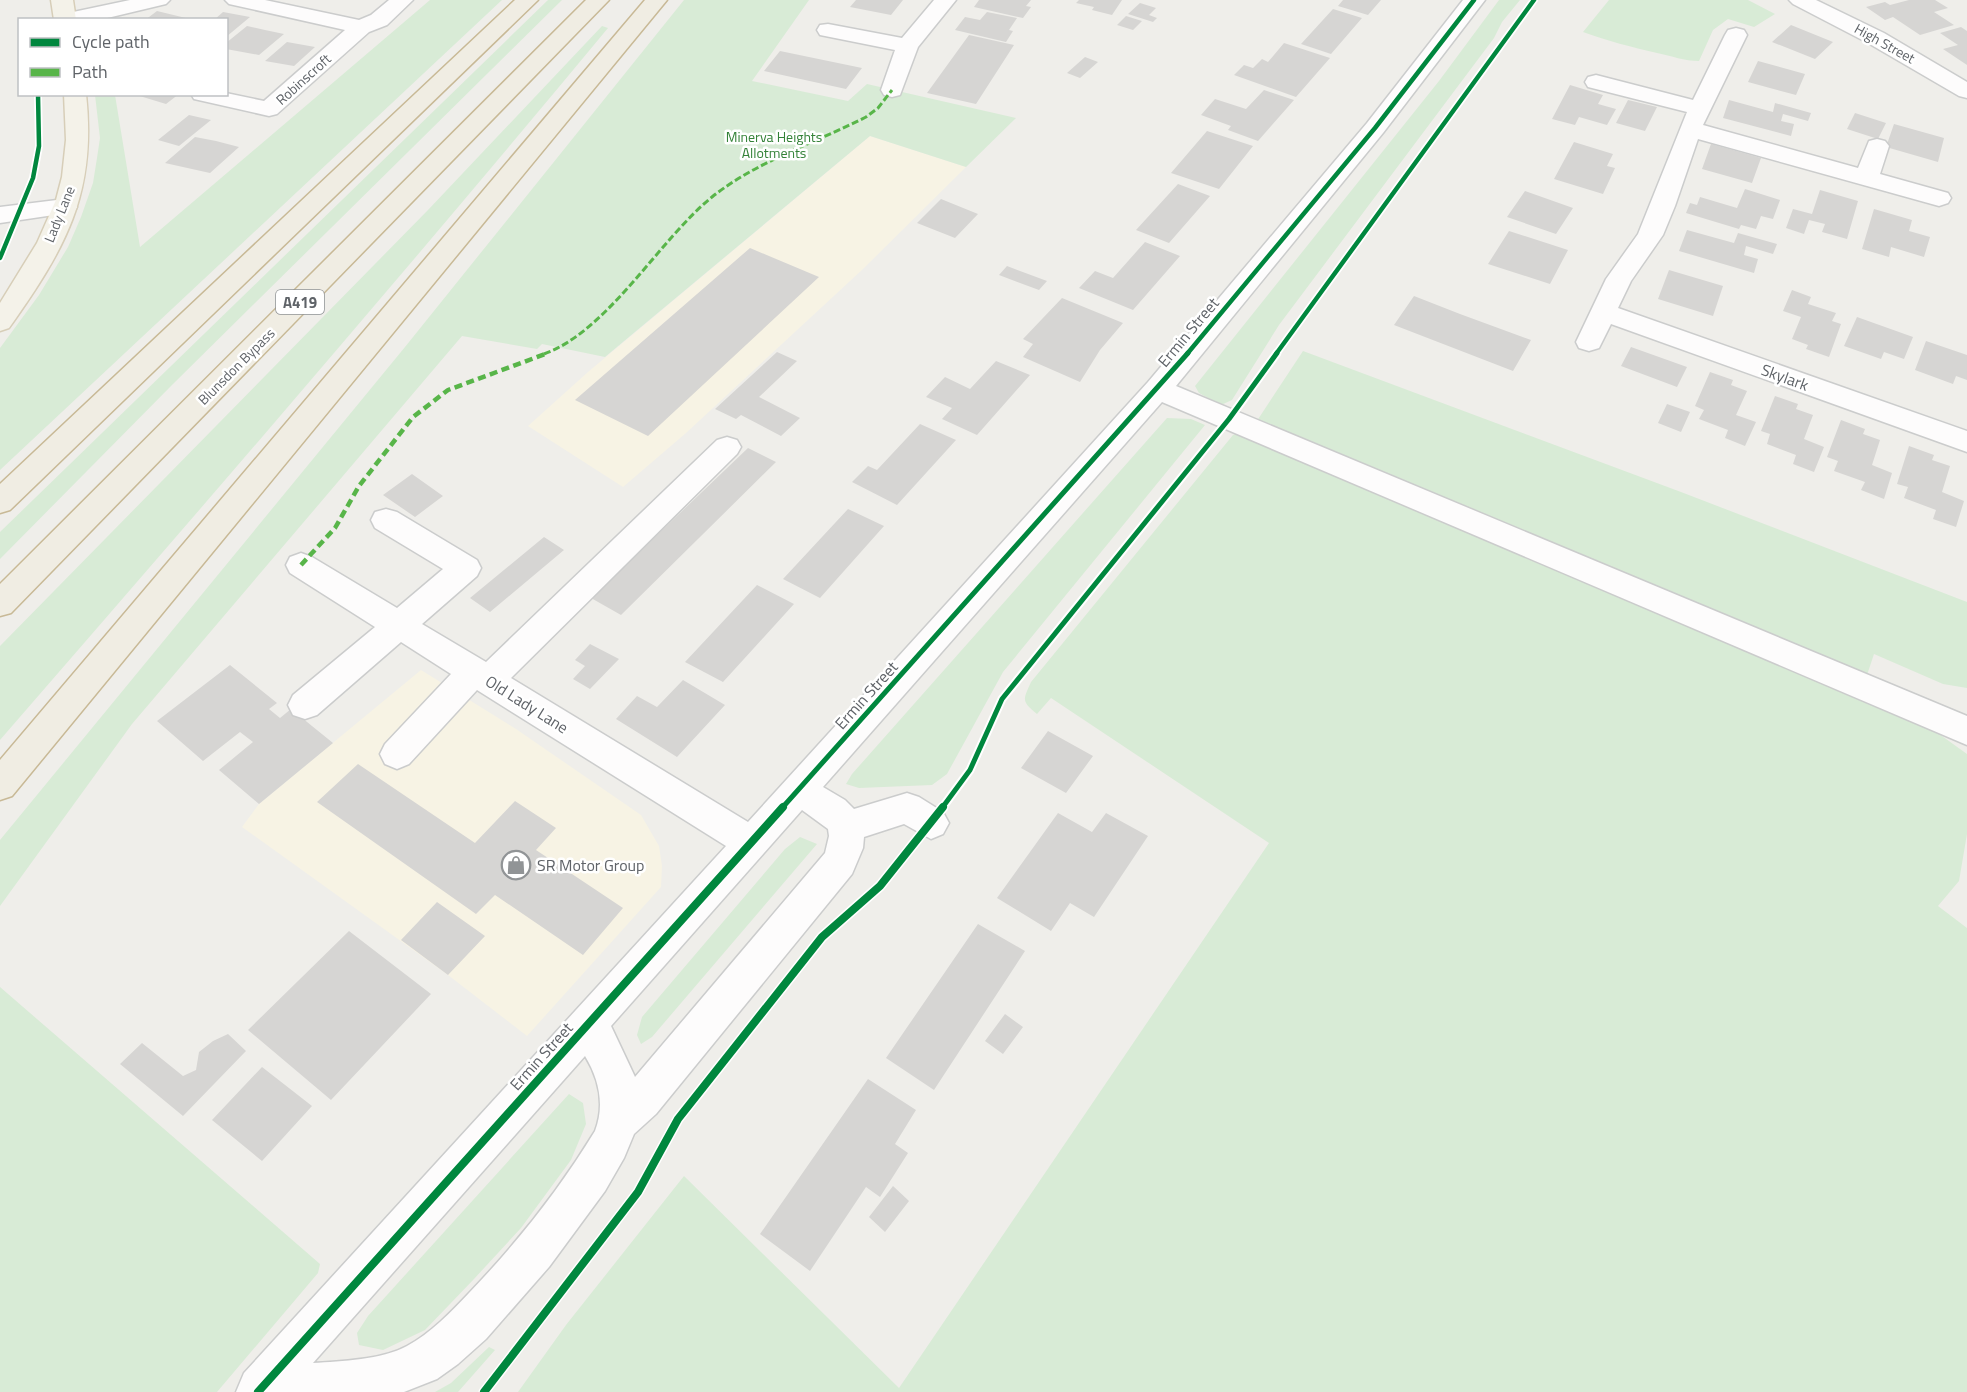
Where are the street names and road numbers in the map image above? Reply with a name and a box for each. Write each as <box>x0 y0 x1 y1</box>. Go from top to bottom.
street label: High Street <box>1851 18 1919 68</box>
street label: Robinscroft <box>271 48 335 110</box>
street label: Lady Lane <box>38 183 80 245</box>
road number: A419 <box>276 290 324 314</box>
street label: Ermin Street <box>1152 292 1225 372</box>
street label: Blunsdon Bypass <box>193 323 279 409</box>
street label: Skylark <box>1758 357 1812 397</box>
street label: Ermin Street <box>829 655 903 734</box>
street label: Old Lady Lane <box>481 669 573 739</box>
street label: Ermin Street <box>504 1016 578 1095</box>

